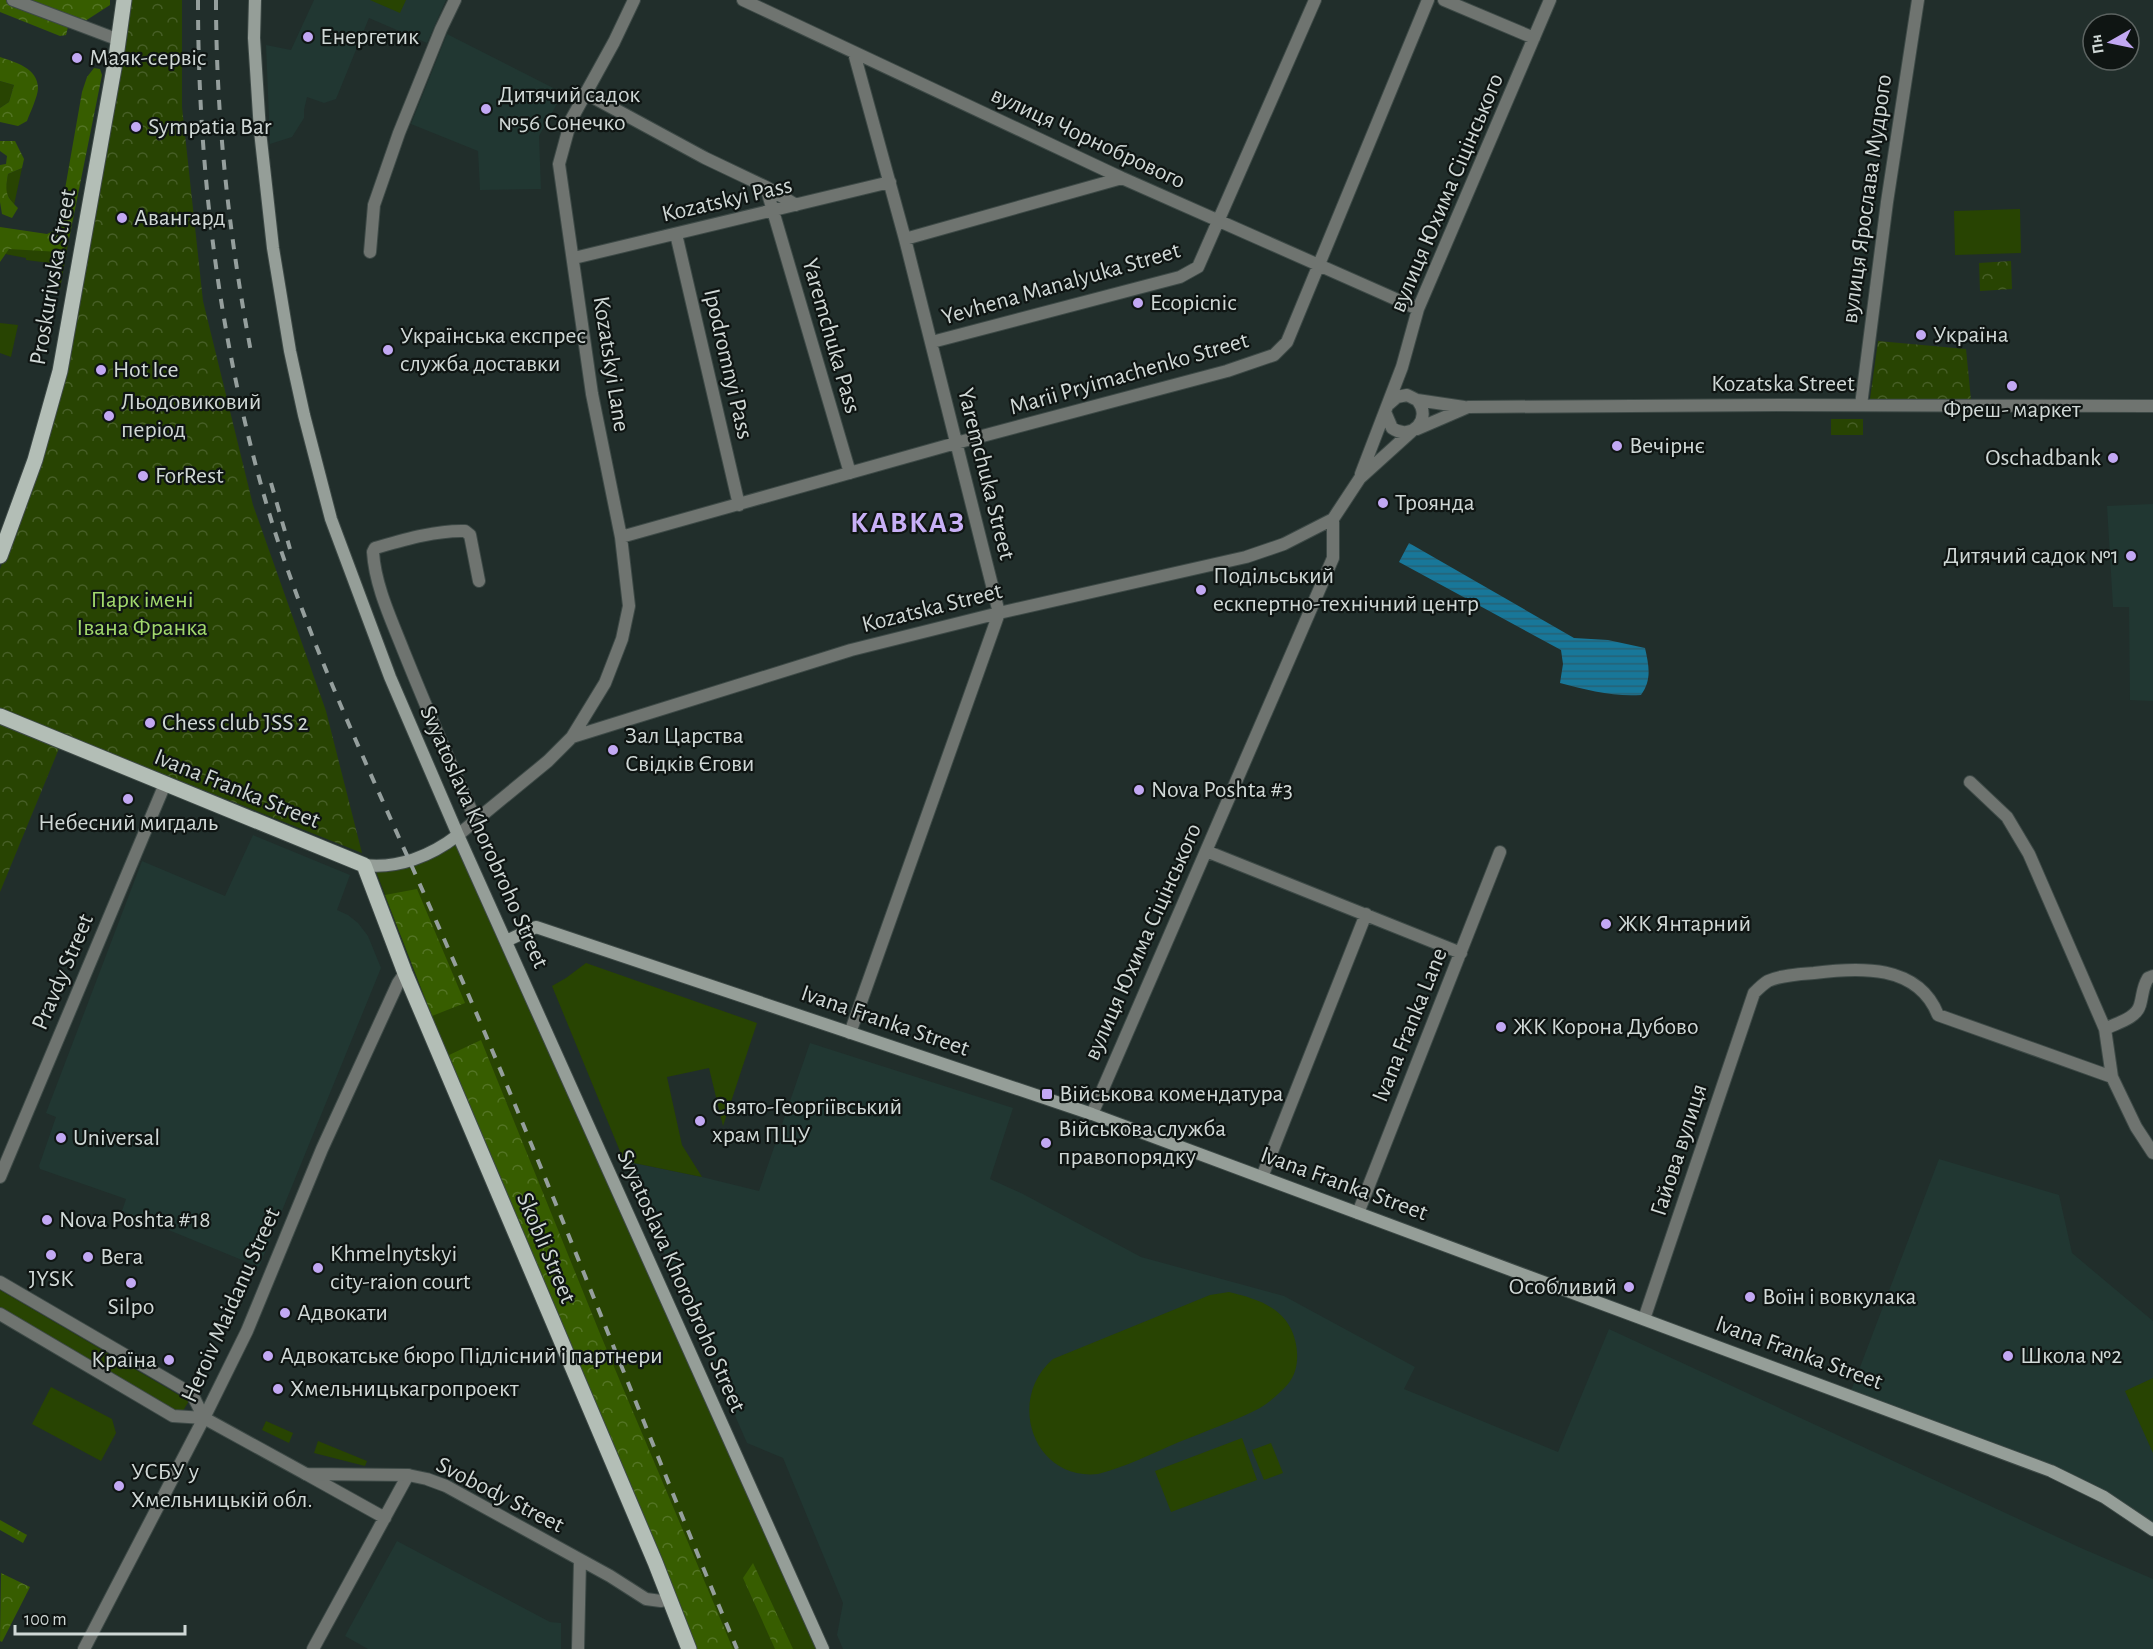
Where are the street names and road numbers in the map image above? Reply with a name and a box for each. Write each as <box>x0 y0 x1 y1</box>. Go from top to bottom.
street label: вулиця Юхима Сіцінського <box>1386 70 1508 316</box>
street label: вулиця Ярослава Мудрого <box>1838 73 1896 325</box>
street label: вулиця Чорнобрового <box>987 82 1189 194</box>
street label: Kozatskyi Pass <box>659 173 795 227</box>
street label: Proskurivska Street <box>26 187 80 367</box>
street label: Yevhena Manalyuka Street <box>939 238 1183 330</box>
street label: Yaremchuka Pass <box>797 256 865 416</box>
street label: Ipodromnyi Pass <box>699 286 757 442</box>
street label: Kozatskyi Lane <box>588 295 634 433</box>
street label: Marii Pryimachenko Street <box>1007 328 1252 420</box>
street label: Kozatska Street <box>1711 372 1855 396</box>
street label: Yaremchuka Street <box>953 386 1019 563</box>
street label: Kozatska Street <box>859 579 1005 637</box>
street label: Svyatoslava Khorobroho Street <box>415 702 553 972</box>
street label: Ivana Franka Street <box>151 745 323 833</box>
street label: вулиця Юхима Сіцінського <box>1080 820 1206 1064</box>
street label: Pravdy Street <box>28 910 98 1033</box>
street label: Ivana Franka Lane <box>1368 945 1452 1105</box>
street label: Ivana Franka Street <box>798 981 972 1061</box>
street label: Гайова вулиця <box>1646 1081 1712 1219</box>
street label: Ivana Franka Street <box>1257 1143 1431 1225</box>
street label: Svyatoslava Khorobroho Street <box>612 1146 750 1416</box>
street label: Skobli Street <box>512 1189 580 1307</box>
street label: Heroiv Maidanu Street <box>177 1204 285 1406</box>
street label: Ivana Franka Street <box>1712 1312 1886 1394</box>
street label: Svobody Street <box>432 1453 568 1538</box>

